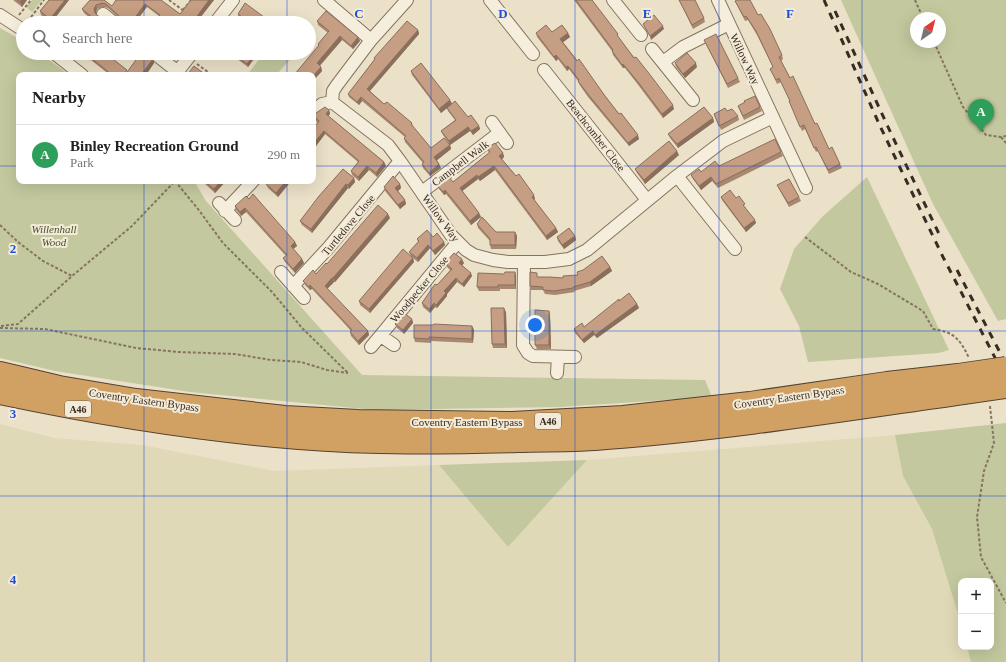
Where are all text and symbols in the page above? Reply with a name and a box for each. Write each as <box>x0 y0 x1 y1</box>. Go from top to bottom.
text: C <box>354 6 364 21</box>
text: D <box>498 6 508 21</box>
text: E <box>643 6 651 21</box>
text: F <box>786 6 794 21</box>
north arrow <box>910 12 946 48</box>
search box <box>16 16 316 60</box>
icon: search <box>30 27 52 49</box>
text: Search here <box>62 30 132 46</box>
street label: Willow Way <box>728 32 762 87</box>
text: Nearby <box>32 88 86 107</box>
street label: Beachcomber Close <box>564 97 628 174</box>
pin: A <box>968 99 994 132</box>
street label: Campbell Walk <box>429 137 491 188</box>
text: Binley Recreation Ground <box>70 138 239 154</box>
text: A <box>40 147 50 162</box>
text: 290 m <box>267 147 300 162</box>
text: Park <box>70 155 94 170</box>
street label: Turtledove Close <box>319 192 377 258</box>
street label: Willow Way <box>420 192 462 244</box>
park label: Willenhall Wood <box>31 223 77 248</box>
text: 2 <box>10 241 16 256</box>
street label: Woodpecker Close <box>388 253 450 325</box>
your location <box>525 315 545 335</box>
street label: Coventry Eastern Bypass <box>733 383 845 411</box>
street label: Coventry Eastern Bypass <box>88 386 200 414</box>
road number: A46 <box>65 401 91 417</box>
text: 3 <box>10 406 17 421</box>
road number: A46 <box>535 413 561 429</box>
street label: Coventry Eastern Bypass <box>411 416 523 428</box>
text: 4 <box>10 572 17 587</box>
map controls <box>958 578 994 650</box>
button: + <box>958 578 994 614</box>
button: − <box>958 614 994 650</box>

